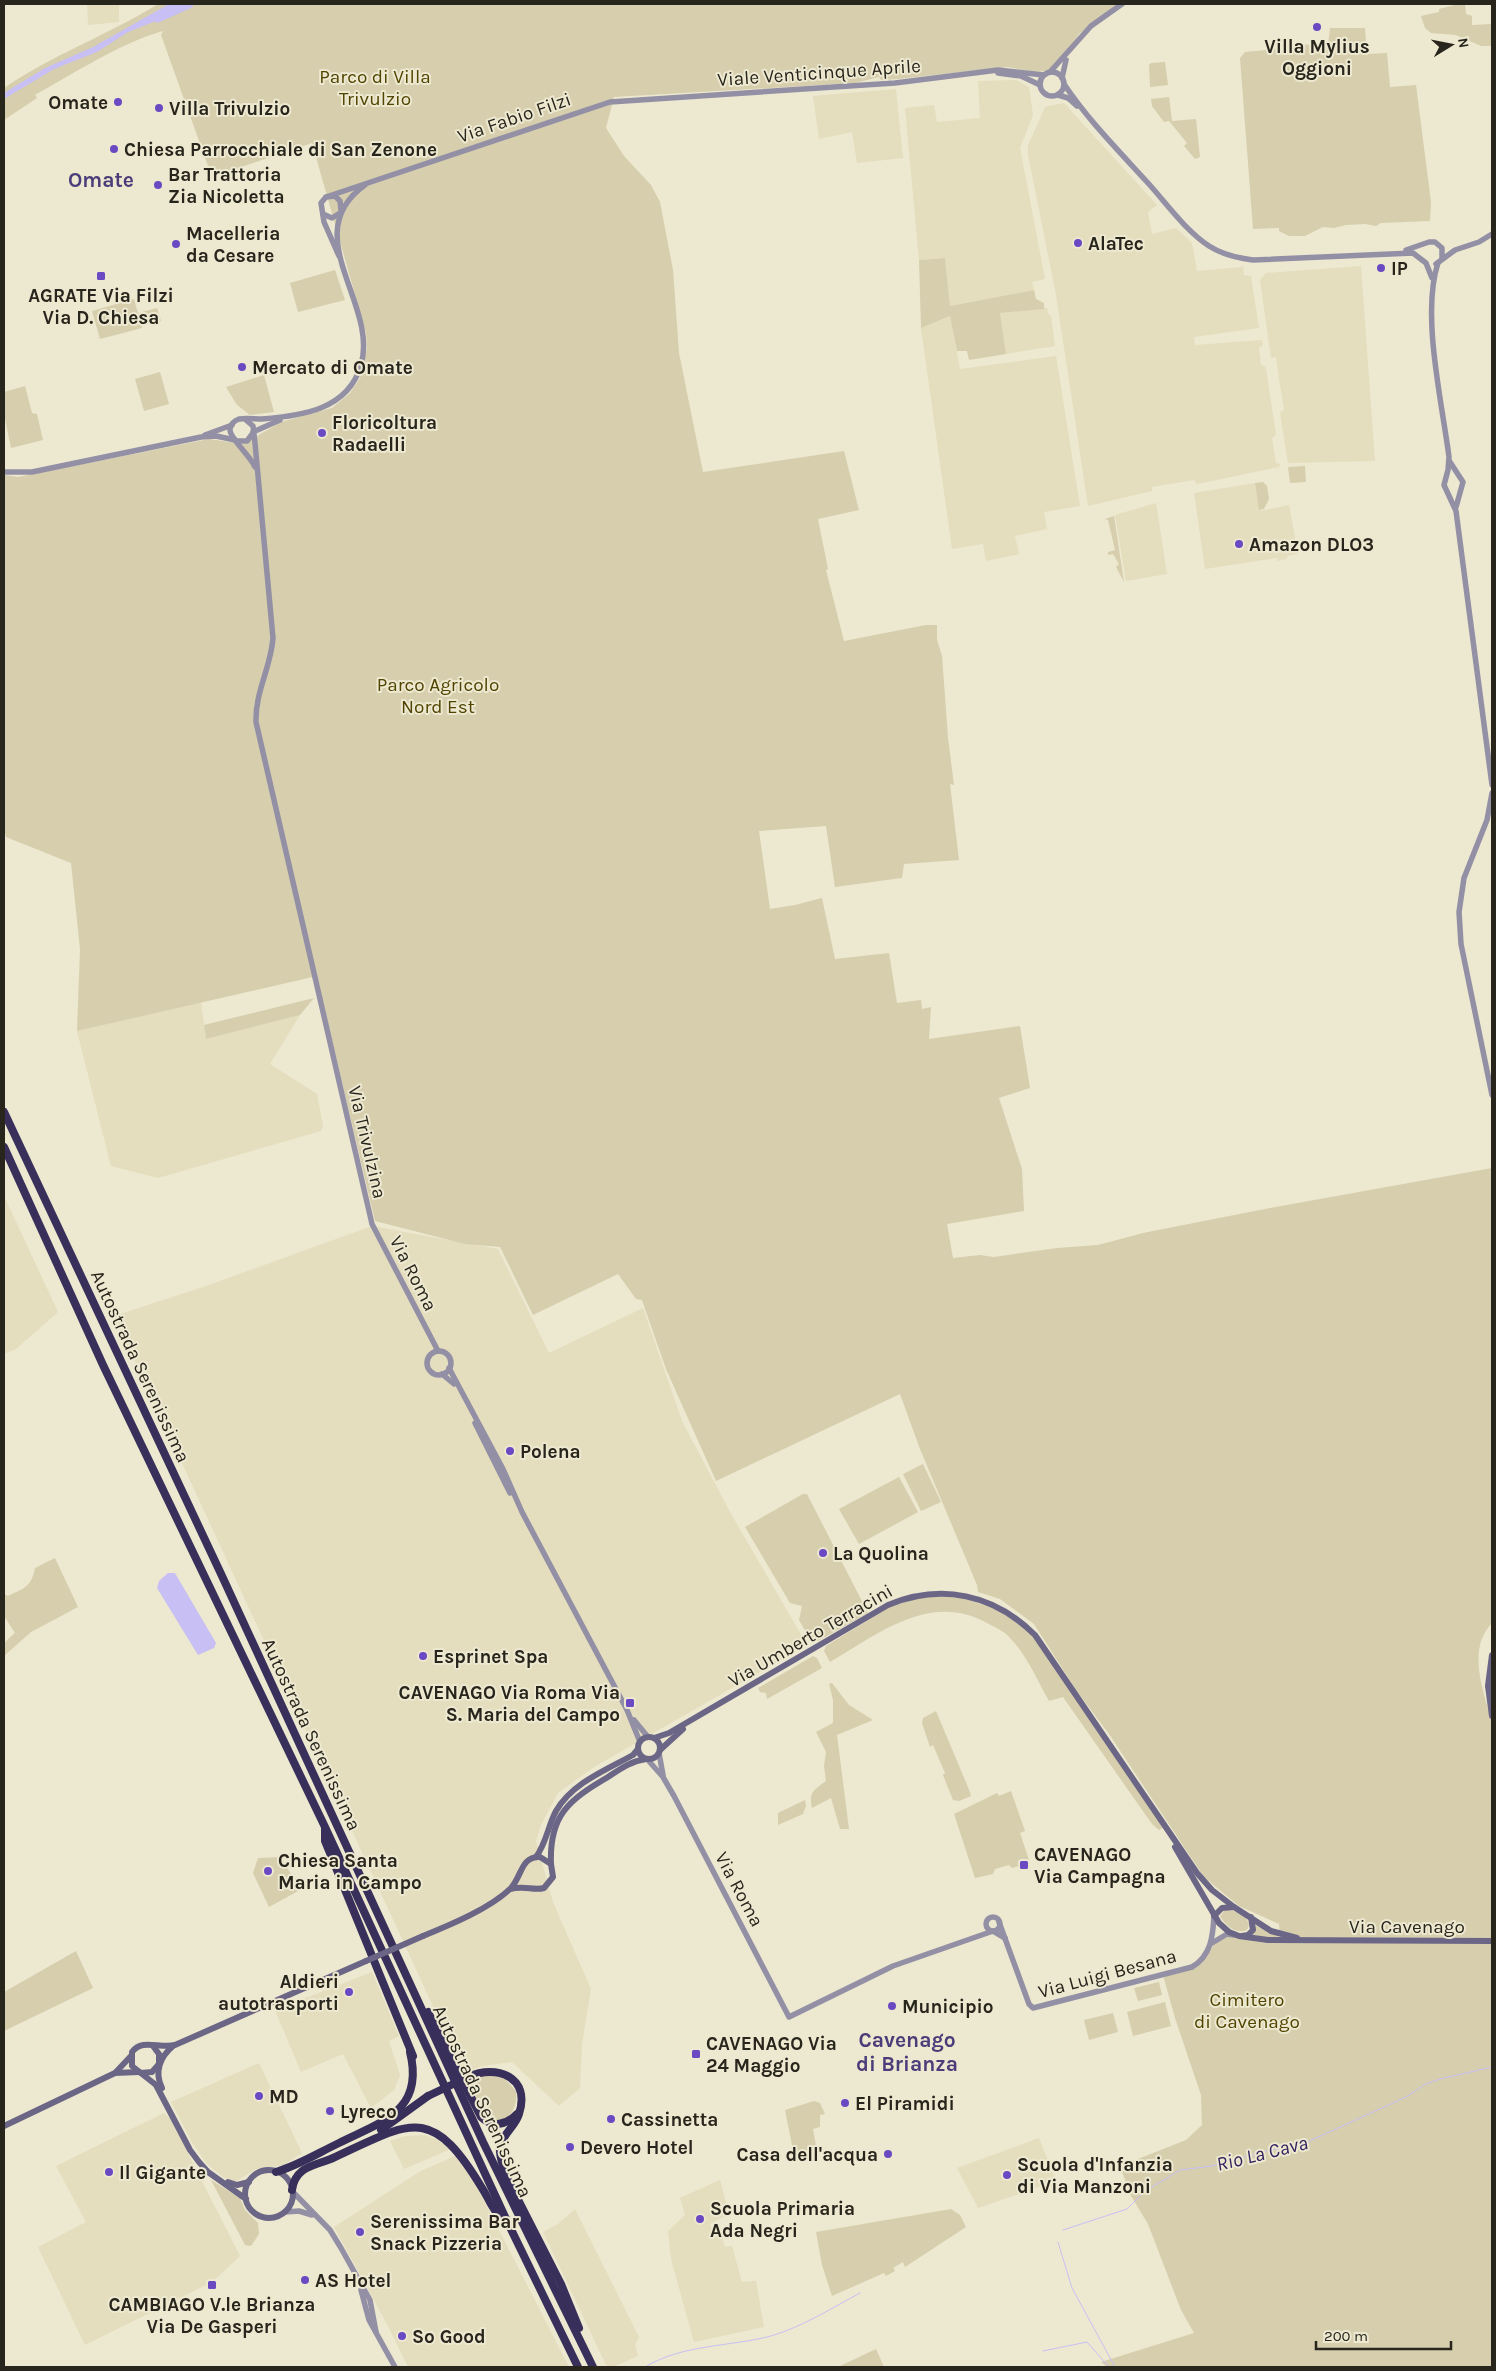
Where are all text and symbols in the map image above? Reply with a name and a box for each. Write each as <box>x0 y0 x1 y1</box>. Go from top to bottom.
north arrow <box>1426 20 1476 70</box>
marker: Villa Mylius Oggioni <box>1311 21 1323 33</box>
place label: Villa Mylius Oggioni <box>1264 36 1370 80</box>
text: N <box>1454 36 1473 49</box>
street label: Viale Venticinque Aprile <box>717 55 922 91</box>
park label: Parco di Villa Trivulzio <box>319 66 431 110</box>
street label: Via Fabio Filzi <box>455 88 574 148</box>
place label: Omate <box>48 92 108 114</box>
marker: Omate <box>112 96 124 108</box>
place label: Villa Trivulzio <box>169 98 290 120</box>
marker: Villa Trivulzio <box>153 102 165 114</box>
place label: Chiesa Parrocchiale di San Zenone <box>124 139 437 161</box>
marker: Chiesa Parrocchiale di San Zenone <box>108 143 120 155</box>
place label: Bar Trattoria Zia Nicoletta <box>168 164 285 208</box>
district label: Omate <box>68 168 134 192</box>
marker: Bar Trattoria Zia Nicoletta <box>152 179 164 191</box>
place label: Macelleria da Cesare <box>186 223 280 267</box>
place label: AlaTec <box>1088 233 1144 255</box>
marker: AlaTec <box>1072 237 1084 249</box>
marker: Macelleria da Cesare <box>170 238 182 250</box>
place label: IP <box>1391 258 1408 280</box>
marker: IP <box>1375 262 1387 274</box>
marker: AGRATE Via Filzi Via D. Chiesa <box>95 270 107 282</box>
place label: AGRATE Via Filzi Via D. Chiesa <box>28 285 174 329</box>
place label: Mercato di Omate <box>252 357 413 379</box>
marker: Mercato di Omate <box>236 361 248 373</box>
place label: Floricoltura Radaelli <box>332 412 437 456</box>
marker: Floricoltura Radaelli <box>316 427 328 439</box>
place label: Amazon DLO3 <box>1249 534 1374 556</box>
marker: Amazon DLO3 <box>1233 538 1245 550</box>
park label: Parco Agricolo Nord Est <box>377 674 499 718</box>
street label: Via Trivulzina <box>343 1084 391 1201</box>
street label: Via Roma <box>385 1232 441 1315</box>
street label: Autostrada Serenissima <box>86 1267 194 1466</box>
place label: Polena <box>520 1441 581 1463</box>
marker: Polena <box>504 1445 516 1457</box>
place label: La Quolina <box>833 1543 929 1565</box>
marker: La Quolina <box>817 1547 829 1559</box>
street label: Via Umberto Terracini <box>724 1580 897 1692</box>
street label: Autostrada Serenissima <box>257 1635 365 1834</box>
place label: Esprinet Spa <box>433 1646 548 1668</box>
marker: Esprinet Spa <box>417 1650 429 1662</box>
place label: CAVENAGO Via Roma Via S. Maria del Campo <box>399 1682 620 1726</box>
marker: CAVENAGO Via Roma Via S. Maria del Campo <box>624 1697 636 1709</box>
place label: CAVENAGO Via Campagna <box>1034 1844 1166 1888</box>
street label: Via Roma <box>710 1848 768 1931</box>
place label: Chiesa Santa Maria in Campo <box>278 1850 422 1894</box>
marker: CAVENAGO Via Campagna <box>1018 1859 1030 1871</box>
marker: Chiesa Santa Maria in Campo <box>262 1865 274 1877</box>
street label: Via Cavenago <box>1349 1916 1465 1938</box>
street label: Via Luigi Besana <box>1036 1945 1179 2003</box>
place label: Aldieri autotrasporti <box>218 1971 339 2015</box>
marker: Aldieri autotrasporti <box>343 1986 355 1998</box>
park label: Cimitero di Cavenago <box>1194 1989 1300 2033</box>
place label: Municipio <box>902 1996 993 2018</box>
marker: Municipio <box>886 2000 898 2012</box>
street label: Autostrada Serenissima <box>428 2002 536 2201</box>
district label: Cavenago di Brianza <box>856 2028 958 2076</box>
place label: CAVENAGO Via 24 Maggio <box>706 2033 837 2077</box>
marker: CAVENAGO Via 24 Maggio <box>690 2048 702 2060</box>
place label: MD <box>269 2086 299 2108</box>
marker: MD <box>253 2090 265 2102</box>
place label: El Piramidi <box>855 2093 955 2115</box>
marker: El Piramidi <box>839 2097 851 2109</box>
place label: Lyreco <box>340 2101 397 2123</box>
marker: Lyreco <box>324 2105 336 2117</box>
place label: Cassinetta <box>621 2109 718 2131</box>
marker: Cassinetta <box>605 2113 617 2125</box>
water label: Rio La Cava <box>1214 2131 1310 2176</box>
place label: Devero Hotel <box>580 2137 694 2159</box>
marker: Devero Hotel <box>564 2141 576 2153</box>
place label: Casa dell'acqua <box>736 2144 878 2166</box>
marker: Casa dell'acqua <box>882 2148 894 2160</box>
place label: Scuola d'Infanzia di Via Manzoni <box>1017 2154 1173 2198</box>
place label: Il Gigante <box>119 2162 206 2184</box>
marker: Il Gigante <box>103 2166 115 2178</box>
marker: Scuola d'Infanzia di Via Manzoni <box>1001 2169 1013 2181</box>
place label: Scuola Primaria Ada Negri <box>710 2198 855 2242</box>
place label: Serenissima Bar Snack Pizzeria <box>370 2211 519 2255</box>
marker: Scuola Primaria Ada Negri <box>694 2213 706 2225</box>
marker: Serenissima Bar Snack Pizzeria <box>354 2226 366 2238</box>
place label: AS Hotel <box>315 2270 391 2292</box>
marker: AS Hotel <box>299 2274 311 2286</box>
marker: CAMBIAGO V.le Brianza Via De Gasperi <box>206 2279 218 2291</box>
place label: CAMBIAGO V.le Brianza Via De Gasperi <box>109 2294 315 2338</box>
scale bar <box>1316 2318 1451 2350</box>
place label: So Good <box>412 2326 486 2348</box>
text: 200 m <box>1324 2327 1368 2345</box>
marker: So Good <box>396 2330 408 2342</box>

